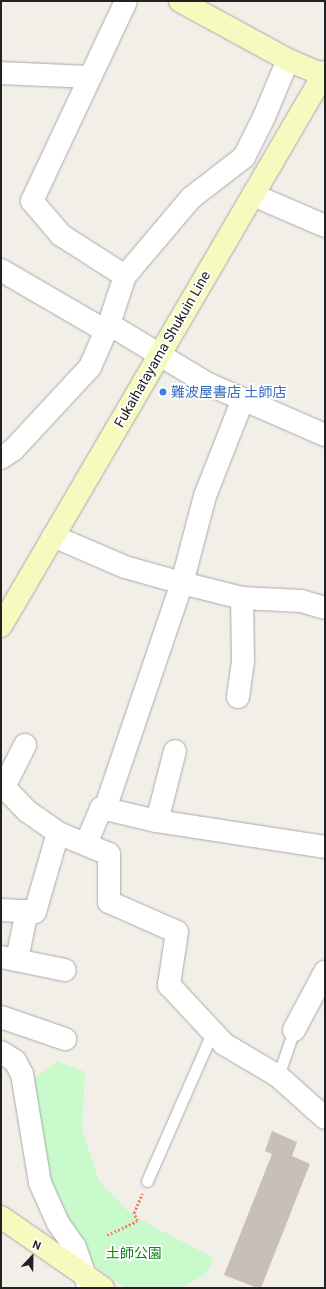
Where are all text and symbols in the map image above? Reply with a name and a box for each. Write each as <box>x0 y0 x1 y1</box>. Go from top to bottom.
street label: Fukaihatayama Shukuin Line <box>110 268 214 430</box>
place label: 難波屋書店 土師店 <box>171 384 286 400</box>
marker: 難波屋書店 土師店 <box>158 387 168 397</box>
north arrow <box>12 1237 52 1277</box>
text: N <box>31 1238 43 1253</box>
park label: 土師公園 <box>106 1245 162 1261</box>

